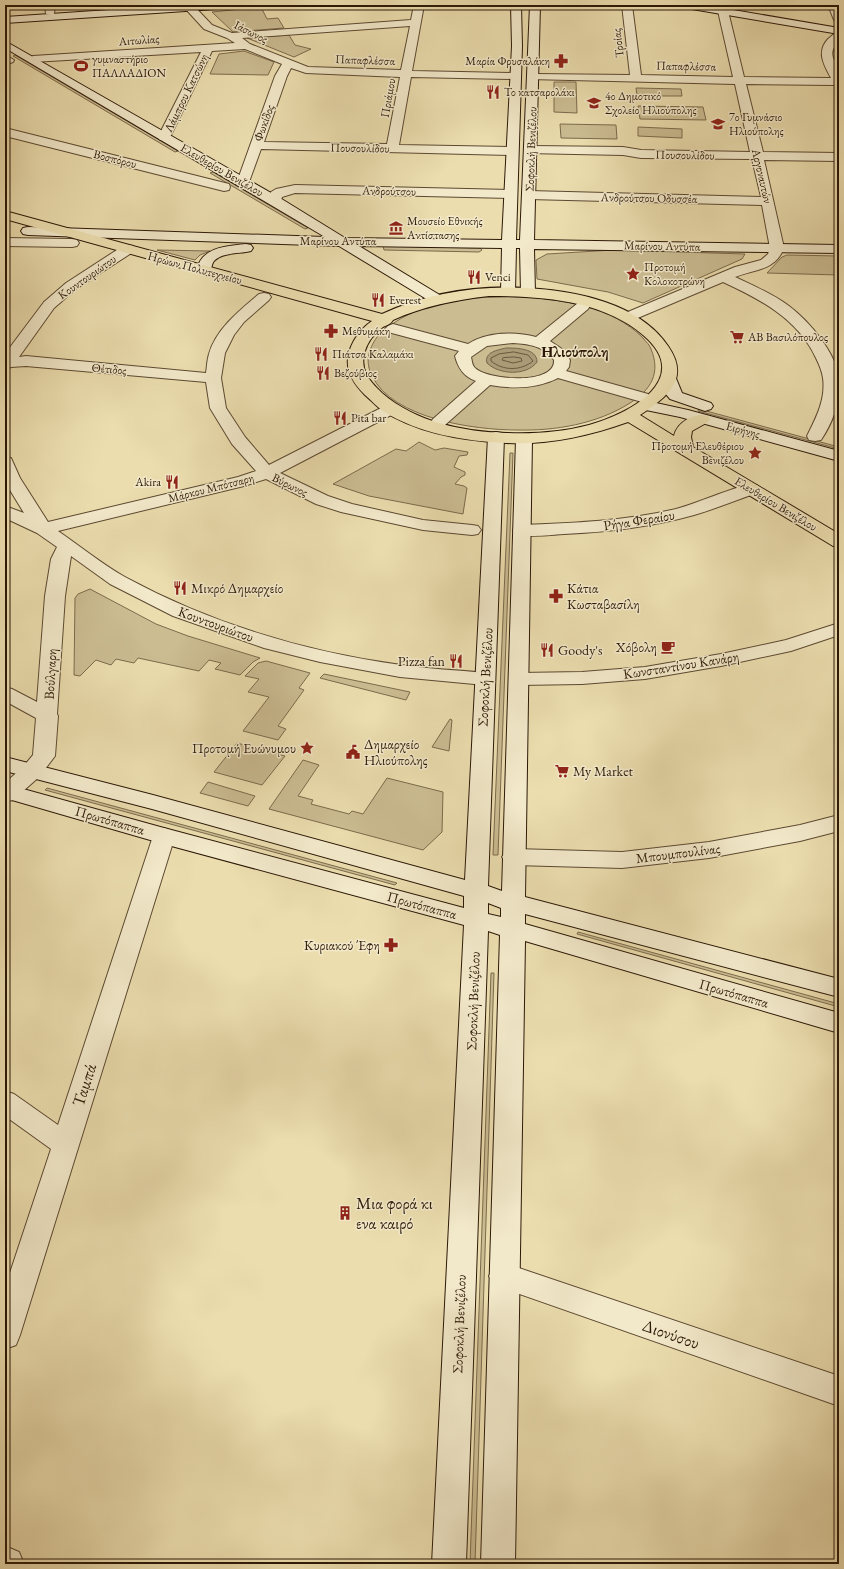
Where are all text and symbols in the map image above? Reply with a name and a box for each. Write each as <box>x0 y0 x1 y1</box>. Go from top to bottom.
street label: Ιάσωνος <box>231 17 271 47</box>
street label: Τροίας <box>608 27 628 59</box>
street label: Αιτωλίας <box>117 31 160 49</box>
place label: γυμναστήριο ΠΑΛΛΑΔΙΟΝ <box>91 51 167 81</box>
street label: Λάμπρου Κατσώνη <box>160 51 212 136</box>
street label: Παπαφλέσσα <box>335 51 396 69</box>
place label: Μαρία Φρυσαλάκη <box>465 53 550 69</box>
pharmacy icon: Μαρία Φρυσαλάκη <box>553 53 569 69</box>
street label: Παπαφλέσσα <box>656 57 717 75</box>
sports icon: γυμναστήριο ΠΑΛΛΑΔΙΟΝ <box>73 58 89 74</box>
street label: Πριάμου <box>377 77 399 119</box>
restaurant icon: Το κατσαρολάκι <box>485 84 501 100</box>
place label: Το κατσαρολάκι <box>504 84 575 100</box>
place label: 4ο Δημοτικό Σχολείο Ηλιούπολης <box>605 88 697 118</box>
school or university icon: 4ο Δημοτικό Σχολείο Ηλιούπολης <box>586 95 602 111</box>
street label: Φωκίδος <box>250 102 278 144</box>
street label: Σοφοκλή Βενιζέλου <box>522 106 540 192</box>
place label: 7ο Γυμνάσιο Ηλιούπολης <box>729 109 784 139</box>
school or university icon: 7ο Γυμνάσιο Ηλιούπολης <box>710 116 726 132</box>
street label: Πουσουλίδου <box>330 139 390 157</box>
street label: Ελευθερίου Βενιζέλου <box>177 140 267 200</box>
street label: Βοσπόρου <box>92 146 138 172</box>
street label: Πουσουλίδου <box>655 146 715 164</box>
street label: Αργοναυτών <box>748 146 776 205</box>
street label: Ανδρούτσου <box>361 183 416 199</box>
street label: Ανδρούτσου Οδυσσέα <box>600 189 698 207</box>
place label: Μουσείο Εθνικής Αντίστασης <box>406 213 483 243</box>
museum icon: Μουσείο Εθνικής Αντίστασης <box>388 220 404 236</box>
street label: Μαρίνου Αντύπα <box>300 233 377 249</box>
street label: Μαρίνου Αντύπα <box>624 237 701 255</box>
street label: Ηρώων Πολυτεχνείου <box>146 248 244 288</box>
street label: Κουντουριώτου <box>55 251 119 303</box>
place label: Προτομή Κολοκοτρώνη <box>644 259 705 289</box>
place icon: Προτομή Κολοκοτρώνη <box>625 266 641 282</box>
restaurant icon: Venci <box>466 269 482 285</box>
place label: Venci <box>485 269 511 285</box>
restaurant icon: Everest <box>370 292 386 308</box>
place label: Everest <box>389 292 422 308</box>
pharmacy icon: Μεθυμάκη <box>323 323 339 339</box>
place label: Μεθυμάκη <box>342 323 390 339</box>
supermarket icon: ΑΒ Βασιλόπουλος <box>729 329 745 345</box>
place label: ΑΒ Βασιλόπουλος <box>747 329 828 345</box>
district label: Ηλιούπολη <box>541 342 609 361</box>
restaurant icon: Πιάτσα Καλαμάκι <box>313 346 329 362</box>
place label: Πιάτσα Καλαμάκι <box>332 346 414 362</box>
street label: Θέτιδος <box>91 360 127 378</box>
restaurant icon: Βεζούβιος <box>315 365 331 381</box>
place label: Βεζούβιος <box>334 365 377 381</box>
restaurant icon: Pita bar <box>332 410 348 426</box>
place label: Pita bar <box>351 410 386 426</box>
street label: Ειρήνης <box>724 418 762 442</box>
place label: Προτομή Ελευθέριου Βενιζέλου <box>651 438 744 468</box>
place icon: Προτομή Ελευθέριου Βενιζέλου <box>747 445 763 461</box>
street label: Βύρωνος <box>269 469 311 501</box>
street label: Μάρκου Μπότσαρη <box>166 470 256 506</box>
street label: Ελευθερίου Βενιζέλου <box>732 473 820 535</box>
place label: Akira <box>134 474 161 490</box>
restaurant icon: Akira <box>164 474 180 490</box>
street label: Ρήγα Φεραίου <box>602 505 676 535</box>
place label: Μικρό Δημαρχείο <box>191 579 284 597</box>
place label: Κάτια Κωσταβασίλη <box>567 579 640 613</box>
restaurant icon: Μικρό Δημαρχείο <box>172 580 188 596</box>
pharmacy icon: Κάτια Κωσταβασίλη <box>548 588 564 604</box>
street label: Κουντουριώτου <box>176 602 256 646</box>
street label: Σοφοκλή Βενιζέλου <box>473 627 497 727</box>
place label: Χόβολη <box>615 638 657 656</box>
cafe icon: Χόβολη <box>660 639 676 655</box>
place label: Goody's <box>558 641 603 659</box>
restaurant icon: Goody's <box>539 642 555 658</box>
street label: Κωνσταντίνου Κανάρη <box>622 647 740 683</box>
street label: Βούλγαρη <box>40 648 60 700</box>
place label: Pizza fan <box>398 652 446 670</box>
restaurant icon: Pizza fan <box>448 653 464 669</box>
place label: Δημαρχείο Ηλιούπολης <box>364 735 428 769</box>
place label: Προτομή Ευώνυμου <box>192 739 296 757</box>
place icon: Προτομή Ευώνυμου <box>299 740 315 756</box>
public building icon: Δημαρχείο Ηλιούπολης <box>345 744 361 760</box>
place label: My Market <box>573 762 634 780</box>
supermarket icon: My Market <box>554 763 570 779</box>
street label: Πρωτόπαππα <box>73 802 147 839</box>
street label: Μπουμπουλίνας <box>635 839 721 867</box>
street label: Πρωτόπαππα <box>385 887 459 923</box>
place label: Κυριακού Έφη <box>304 936 380 954</box>
pharmacy icon: Κυριακού Έφη <box>383 937 399 953</box>
street label: Σοφοκλή Βενιζέλου <box>462 951 484 1051</box>
street label: Πρωτόπαππα <box>697 975 771 1012</box>
street label: Ταμπά <box>67 1061 101 1109</box>
place label: Μια φορά κι ενα καιρό <box>356 1192 433 1234</box>
building icon: Μια φορά κι ενα καιρό <box>337 1205 353 1221</box>
street label: Σοφοκλή Βενιζέλου <box>448 1274 470 1374</box>
street label: Διονύσου <box>640 1314 702 1354</box>

